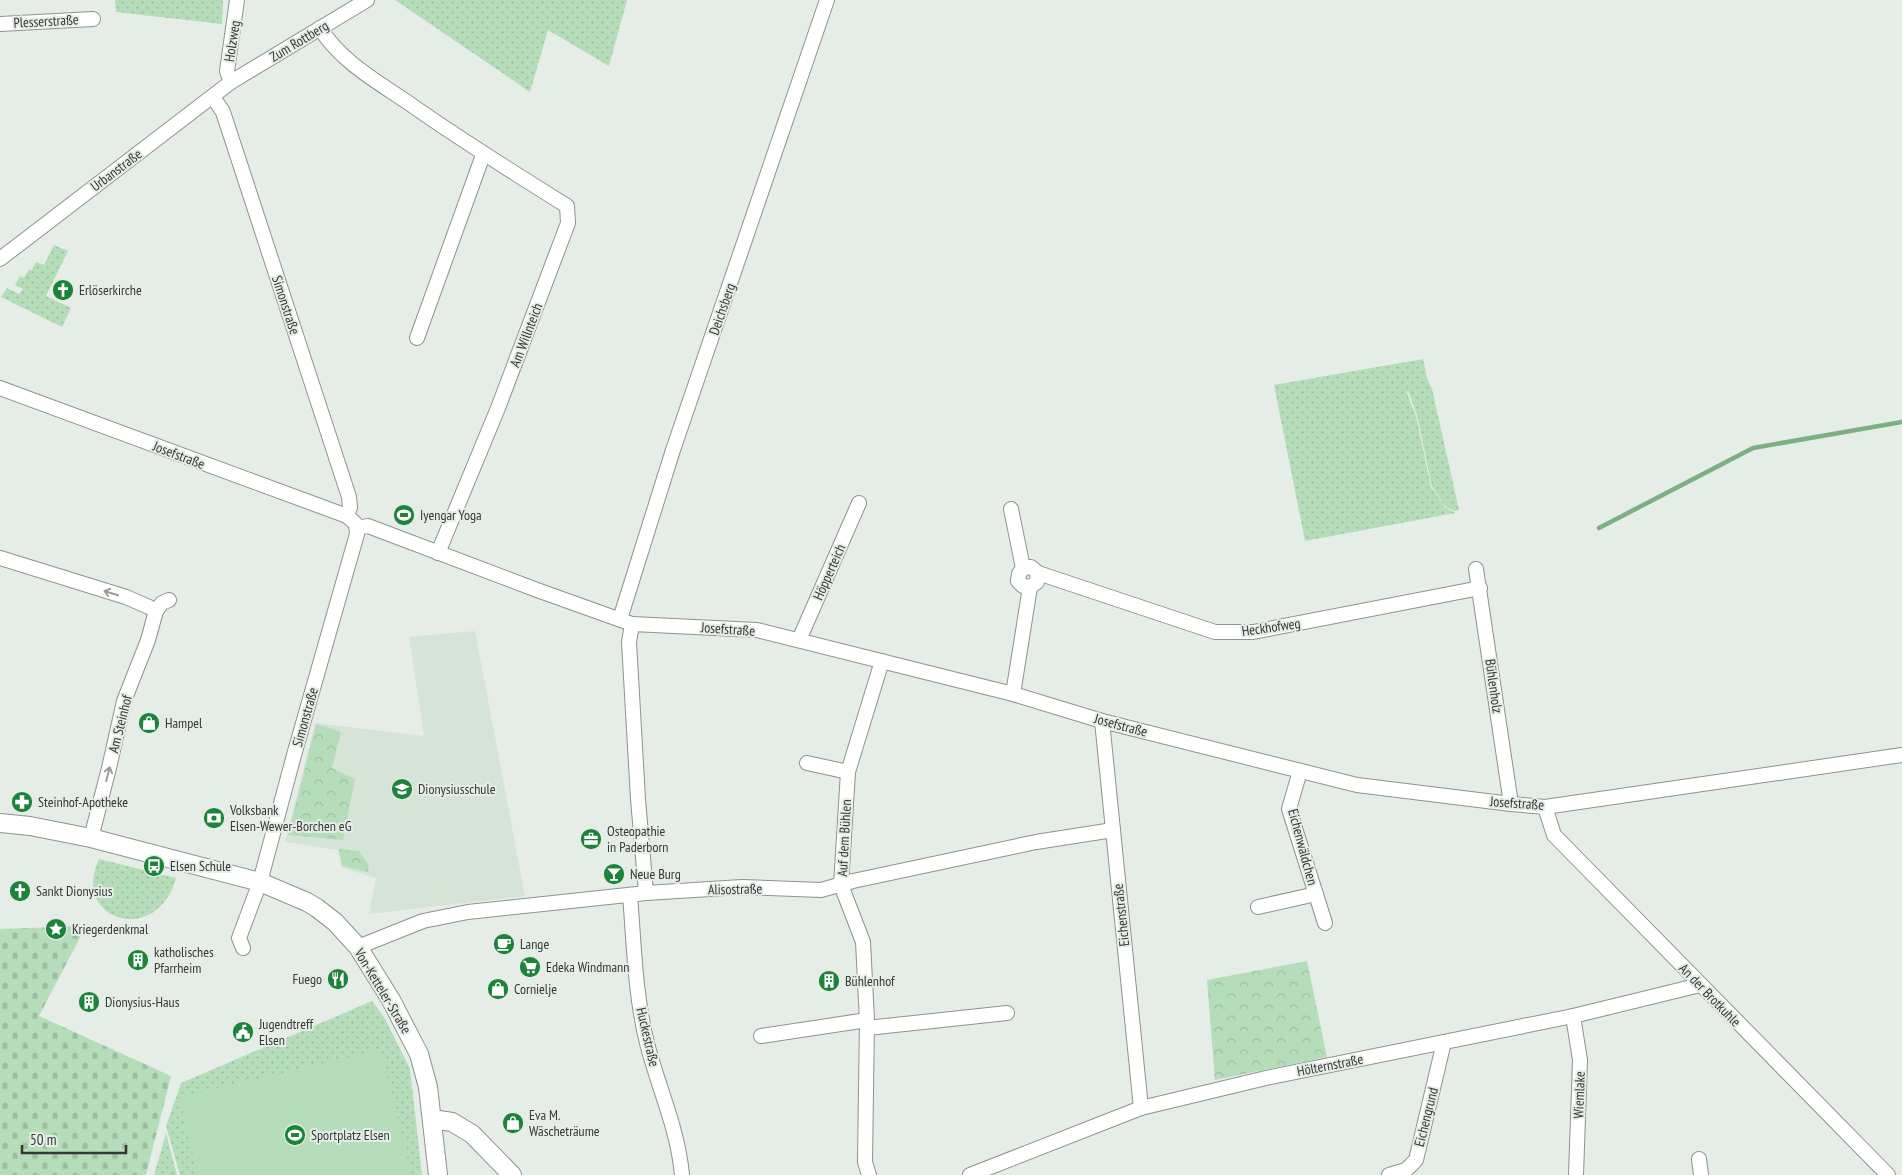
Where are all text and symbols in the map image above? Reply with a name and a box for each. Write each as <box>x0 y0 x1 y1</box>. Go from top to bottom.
street label: Plesserstraße <box>13 10 79 32</box>
street label: Zum Rottberg <box>266 16 332 66</box>
street label: Holzweg <box>220 19 244 63</box>
street label: Urbanstraße <box>87 145 145 195</box>
street label: Simonstraße <box>268 273 304 337</box>
church icon: Erlöserkirche <box>51 278 75 302</box>
place label: Erlöserkirche <box>79 281 142 299</box>
street label: Deichsberg <box>705 281 739 337</box>
street label: Am Willnteich <box>506 300 546 370</box>
street label: Josefstraße <box>150 437 208 473</box>
sports icon: Iyengar Yoga <box>392 503 416 527</box>
place label: Iyengar Yoga <box>420 506 482 524</box>
street label: Höpperteich <box>809 541 849 603</box>
one-way arrow <box>103 587 119 597</box>
street label: Heckhofweg <box>1240 614 1302 640</box>
street label: Josefstraße <box>699 618 756 640</box>
street label: Bühlenholz <box>1481 658 1507 714</box>
street label: Simonstraße <box>288 685 322 749</box>
street label: Am Steinhof <box>104 693 136 755</box>
street label: Josefstraße <box>1092 709 1150 741</box>
shop icon: Hampel <box>137 711 161 735</box>
place label: Hampel <box>165 714 203 732</box>
one-way arrow <box>104 767 113 783</box>
school or university icon: Dionysiusschule <box>390 777 414 801</box>
place label: Dionysiusschule <box>418 780 496 798</box>
pharmacy icon: Steinhof-Apotheke <box>10 790 34 814</box>
street label: Josefstraße <box>1488 792 1545 814</box>
place label: Steinhof-Apotheke <box>38 793 128 811</box>
street label: Auf dem Bühlen <box>833 799 855 877</box>
place label: Volksbank Elsen-Wewer-Borchen eG <box>229 801 352 835</box>
bank icon: Volksbank Elsen-Wewer-Borchen eG <box>202 806 226 830</box>
street label: Eichenwäldchen <box>1284 807 1322 887</box>
place label: Osteopathie in Paderborn <box>607 822 668 856</box>
office icon: Osteopathie in Paderborn <box>579 827 603 851</box>
bus stop icon: Elsen Schule <box>142 854 166 878</box>
place label: Elsen Schule <box>170 857 231 875</box>
bar icon: Neue Burg <box>602 862 626 886</box>
place label: Neue Burg <box>630 865 681 883</box>
church icon: Sankt Dionysius <box>8 879 32 903</box>
street label: Alisostraße <box>708 880 763 898</box>
place label: Sankt Dionysius <box>36 882 113 900</box>
street label: Eichenstraße <box>1109 883 1133 947</box>
place icon: Kriegerdenkmal <box>44 917 68 941</box>
place label: Kriegerdenkmal <box>72 920 149 938</box>
cafe icon: Lange <box>492 932 516 956</box>
place label: Lange <box>520 935 549 953</box>
place label: katholisches Pfarrheim <box>154 943 214 977</box>
street label: Von-Ketteler-Straße <box>350 944 416 1037</box>
building icon: katholisches Pfarrheim <box>126 948 150 972</box>
supermarket icon: Edeka Windmann <box>518 955 542 979</box>
place label: Edeka Windmann <box>546 958 629 976</box>
street label: An der Brotkuhle <box>1675 959 1745 1031</box>
restaurant icon: Fuego <box>326 967 350 991</box>
building icon: Bühlenhof <box>817 969 841 993</box>
place label: Fuego <box>292 970 322 988</box>
place label: Bühlenhof <box>845 972 895 990</box>
shop icon: Cornielje <box>486 977 510 1001</box>
place label: Cornielje <box>514 980 557 998</box>
building icon: Dionysius-Haus <box>77 990 101 1014</box>
place label: Dionysius-Haus <box>105 993 180 1011</box>
street label: Huckestraße <box>632 1006 664 1069</box>
place label: Jugendtreff Elsen <box>258 1015 314 1049</box>
public building icon: Jugendtreff Elsen <box>231 1020 255 1044</box>
street label: Hölternstraße <box>1295 1050 1365 1080</box>
street label: Wiemlake <box>1569 1071 1589 1119</box>
street label: Eichengrund <box>1410 1086 1442 1148</box>
place label: Eva M. Wäscheträume <box>529 1106 600 1140</box>
shop icon: Eva M. Wäscheträume <box>501 1111 525 1135</box>
scale bar <box>22 1122 126 1154</box>
sports icon: Sportplatz Elsen <box>283 1123 307 1147</box>
place label: Sportplatz Elsen <box>311 1126 390 1144</box>
text: 50 m <box>30 1130 56 1149</box>

